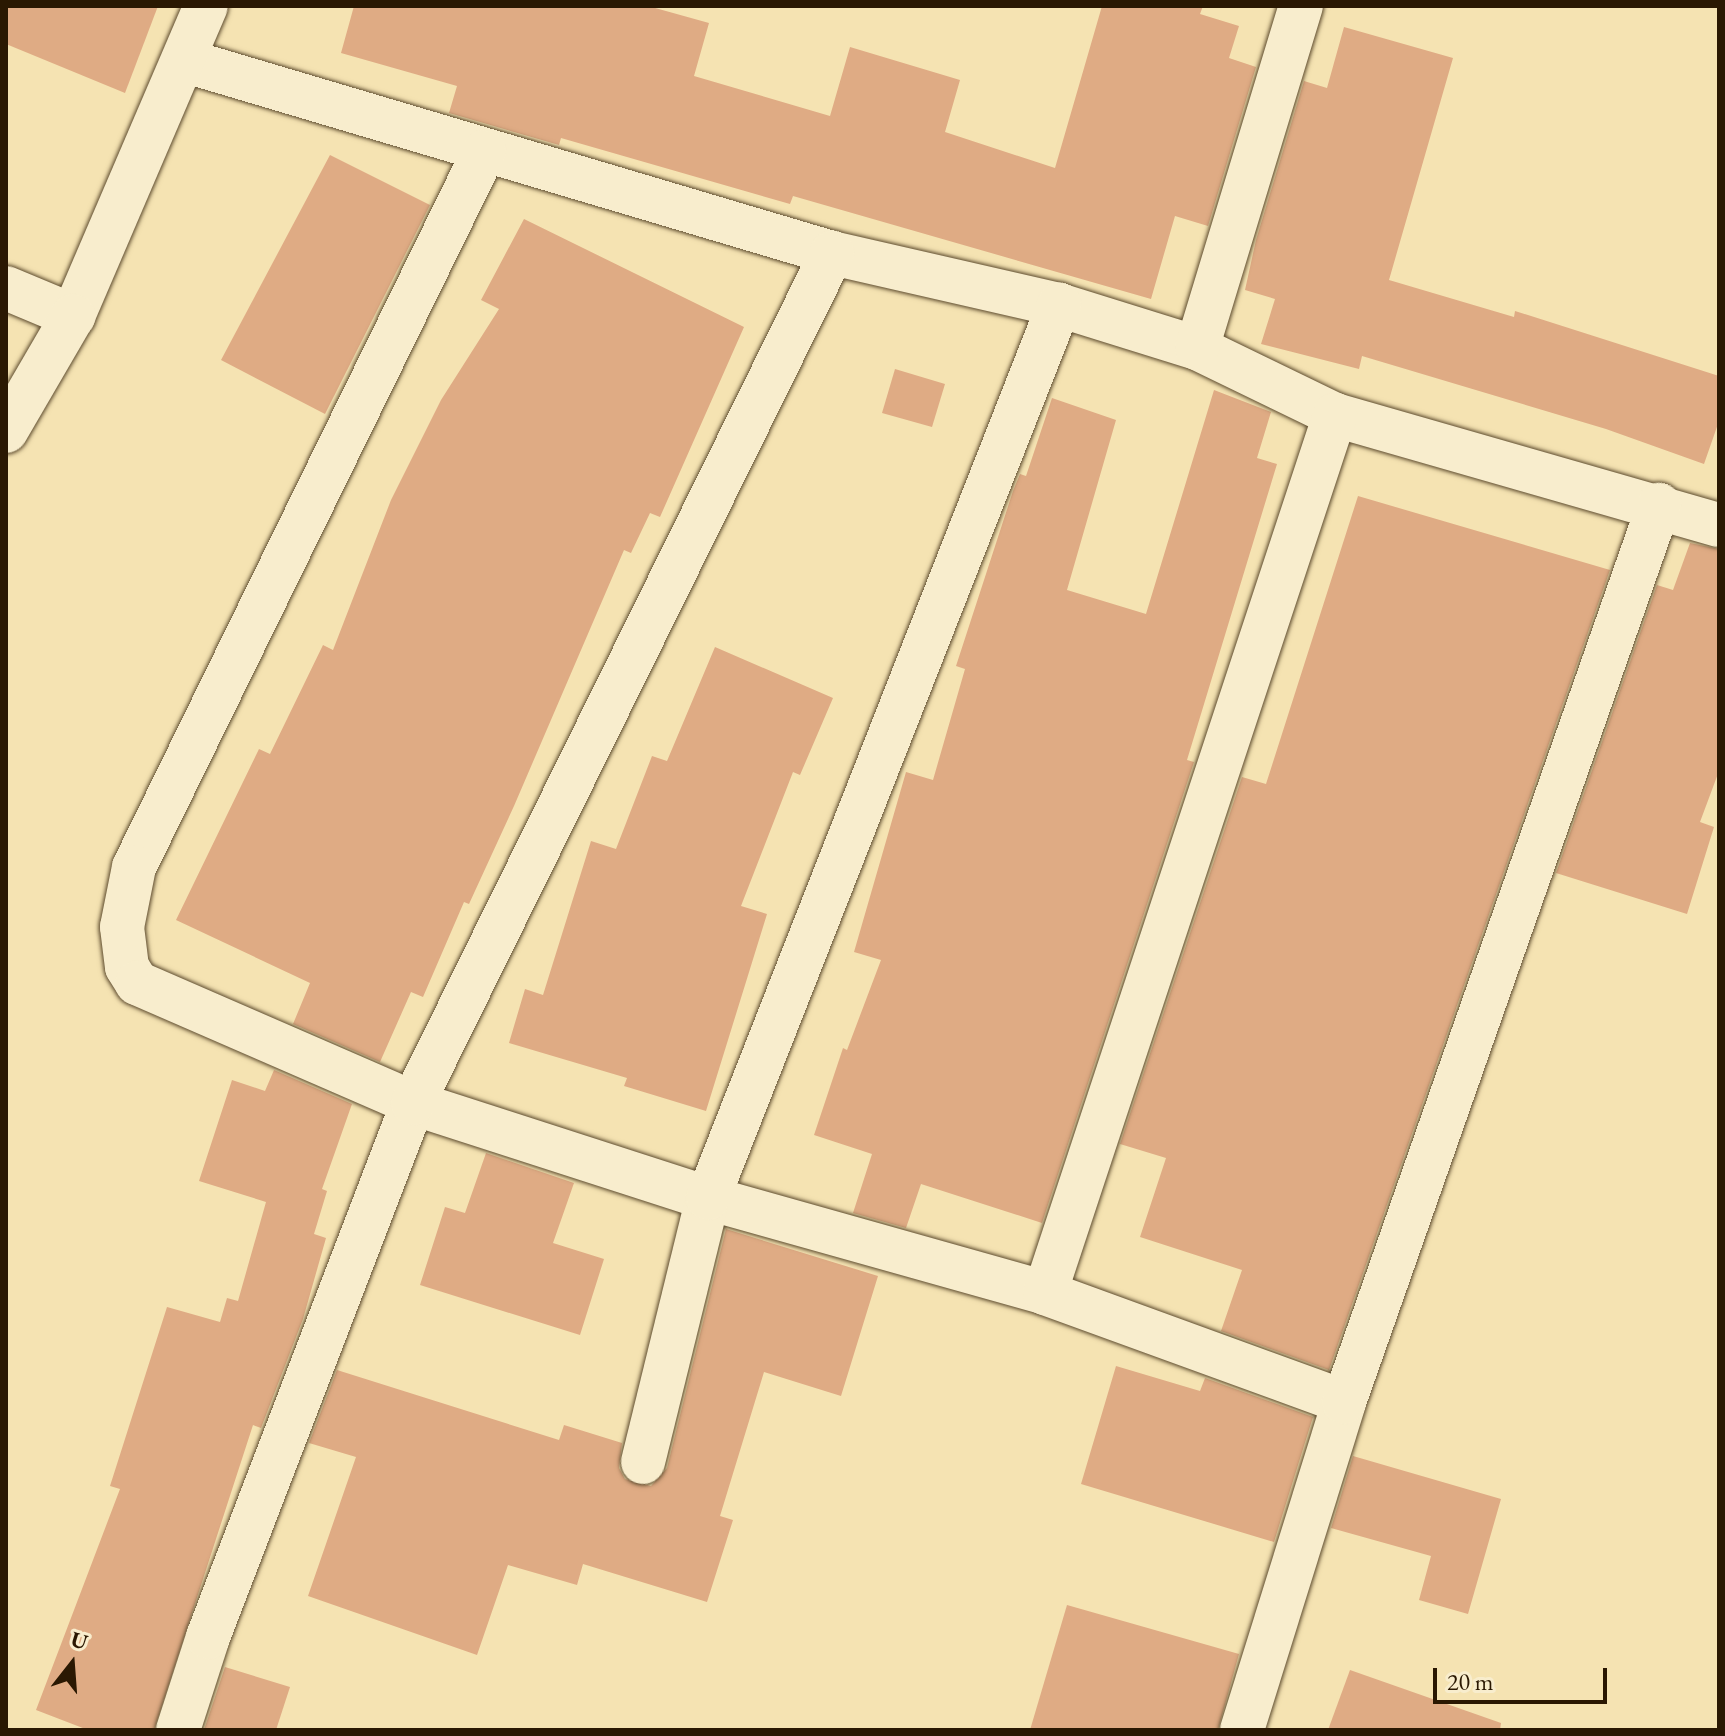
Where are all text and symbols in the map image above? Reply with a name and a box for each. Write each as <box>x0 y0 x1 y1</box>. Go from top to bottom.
north arrow <box>32 1624 112 1704</box>
text: U <box>67 1624 91 1657</box>
scale bar <box>1437 1652 1611 1702</box>
text: 20 m <box>1447 1666 1494 1697</box>

